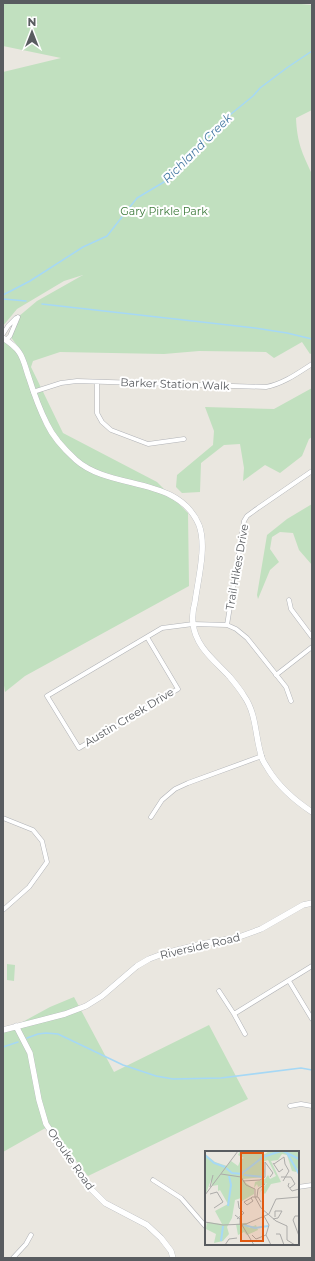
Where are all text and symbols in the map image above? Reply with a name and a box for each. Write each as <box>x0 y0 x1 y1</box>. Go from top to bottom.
north arrow <box>12 12 52 52</box>
text: N <box>28 15 36 29</box>
water label: Richland Creek <box>159 109 236 186</box>
park label: Gary Pirkle Park <box>120 204 208 218</box>
street label: Barker Station Walk <box>120 375 230 393</box>
street label: Trail Hikes Drive <box>223 522 252 611</box>
street label: Austin Creek Drive <box>82 685 177 749</box>
street label: Riverside Road <box>159 930 241 962</box>
street label: Orouke Road <box>44 1125 98 1193</box>
inset map <box>205 1151 299 1245</box>

